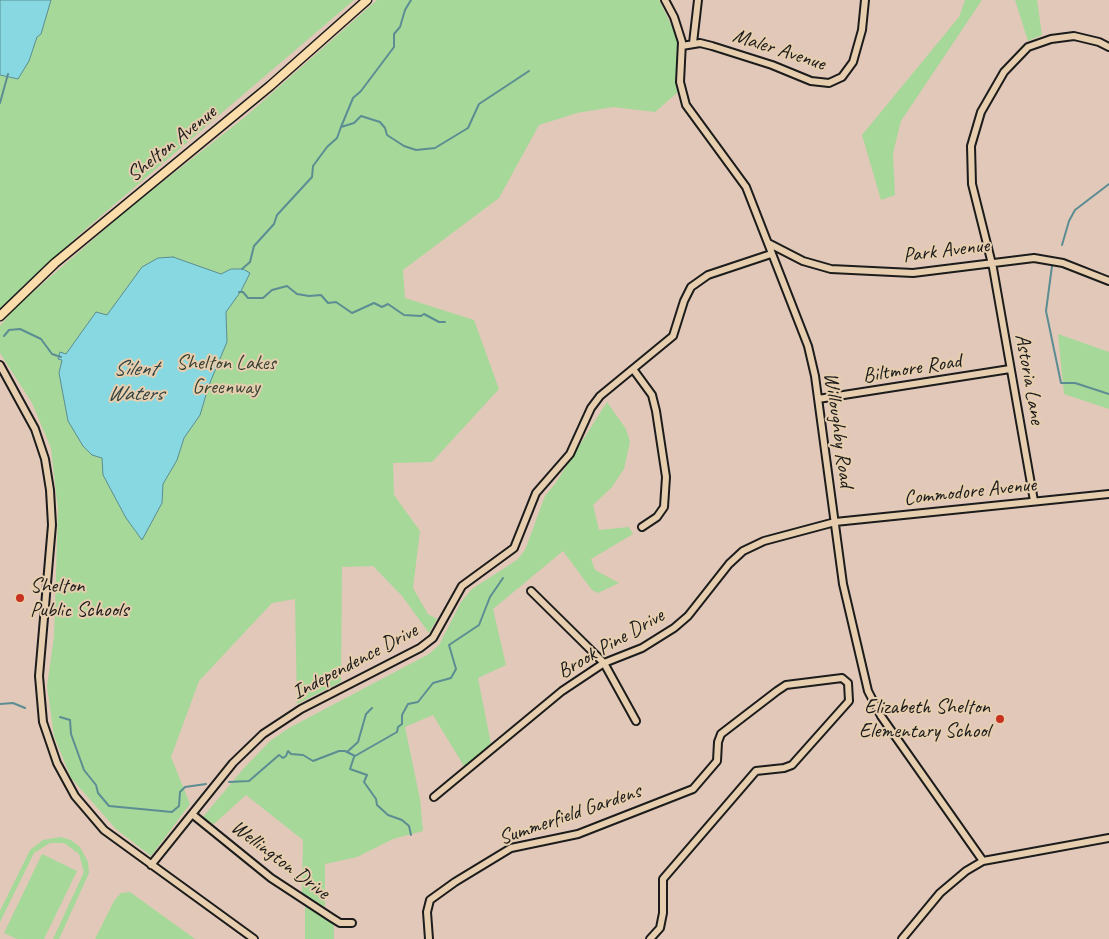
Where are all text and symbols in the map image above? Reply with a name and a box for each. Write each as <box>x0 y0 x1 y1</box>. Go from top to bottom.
street label: Maler Avenue <box>730 23 828 77</box>
street label: Shelton Avenue <box>122 100 222 188</box>
street label: Park Avenue <box>901 233 991 269</box>
street label: Astoria Lane <box>1009 332 1049 426</box>
street label: Biltmore Road <box>861 349 963 389</box>
park label: Shelton Lakes Greenway <box>176 350 276 400</box>
water label: Silent Waters <box>107 356 163 408</box>
street label: Willoughby Road <box>817 371 859 489</box>
street label: Commodore Avenue <box>903 473 1037 511</box>
place label: Shelton Public Schools <box>30 573 129 623</box>
marker: Shelton Public Schools <box>14 592 26 604</box>
street label: Brook Pine Drive <box>553 603 669 685</box>
street label: Independence Drive <box>288 618 422 706</box>
place label: Elizabeth Shelton Elementary School <box>859 694 990 744</box>
marker: Elizabeth Shelton Elementary School <box>994 713 1006 725</box>
street label: Summerfield Gardens <box>496 779 644 851</box>
street label: Wellington Drive <box>226 815 334 905</box>

